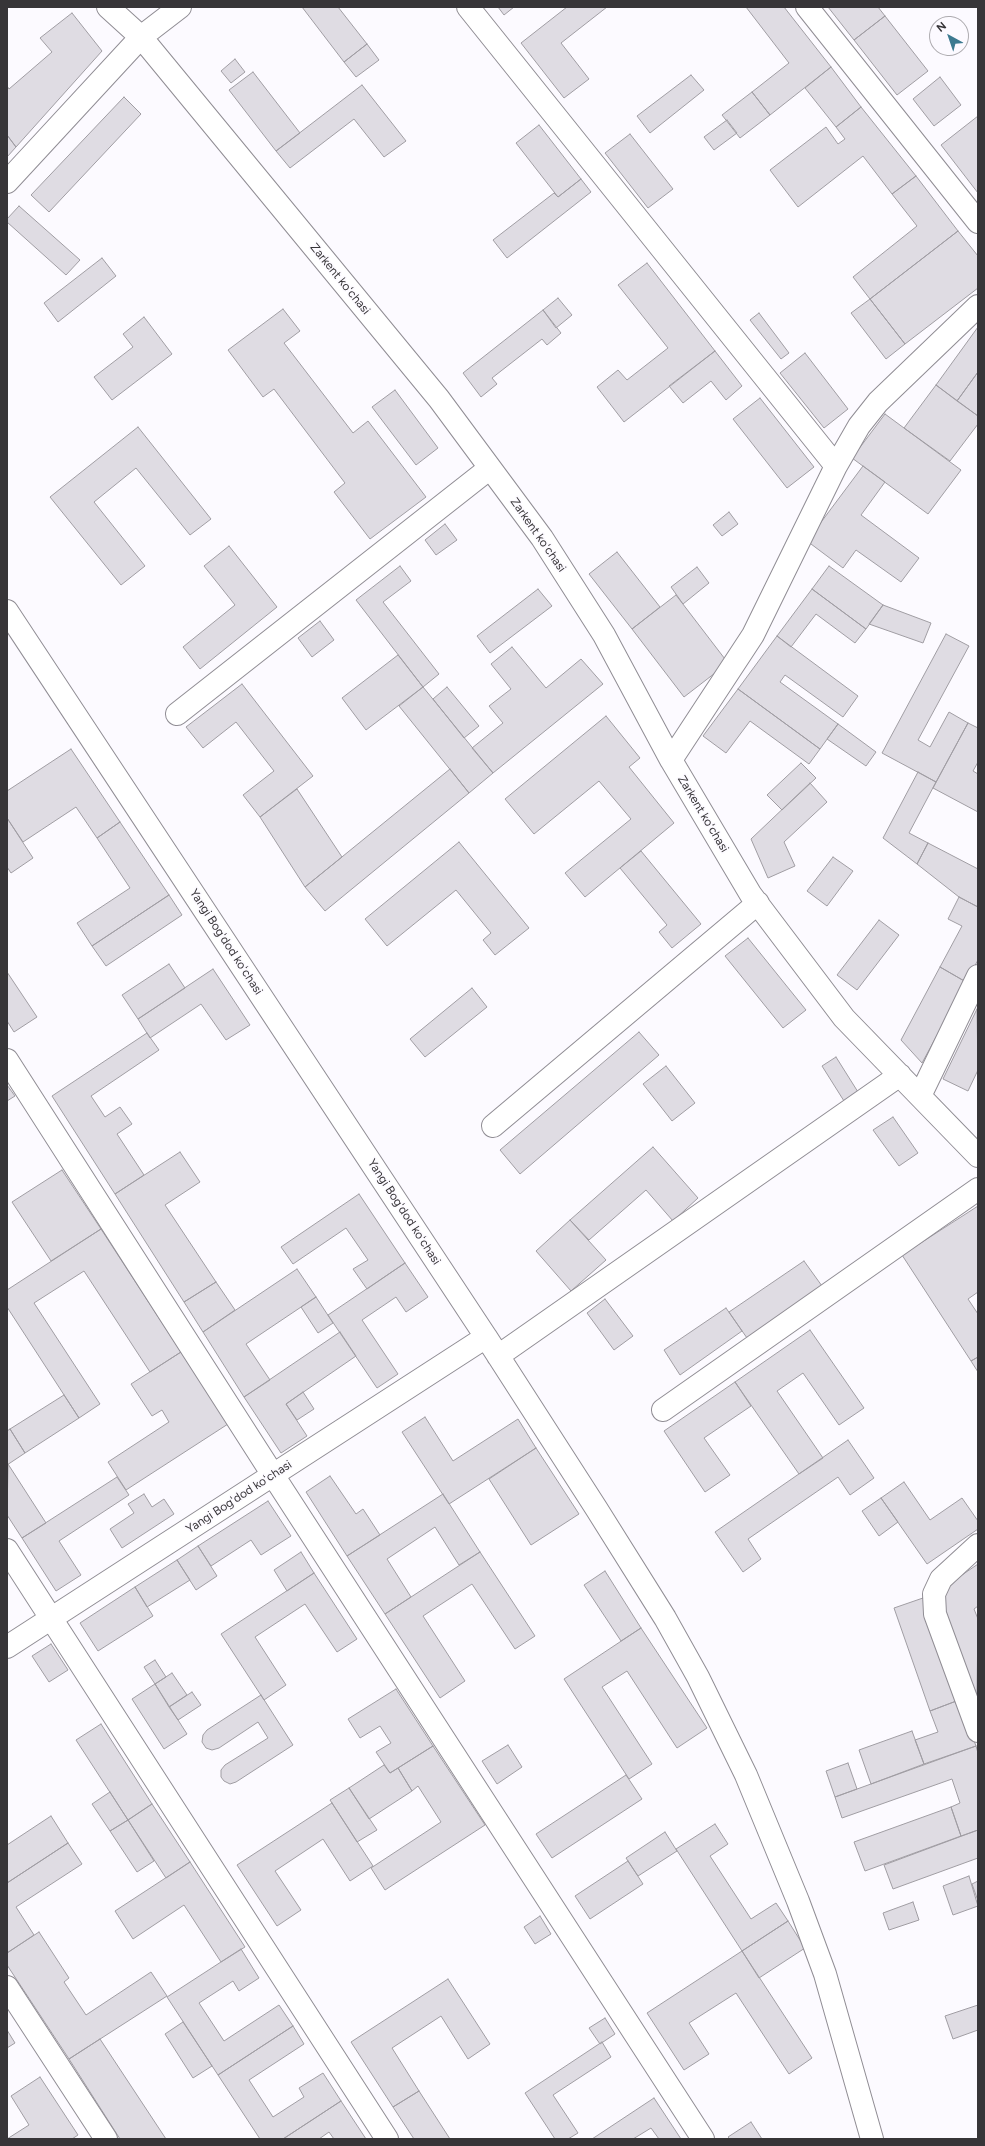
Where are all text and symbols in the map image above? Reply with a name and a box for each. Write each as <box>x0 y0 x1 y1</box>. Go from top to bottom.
north arrow <box>929 16 969 56</box>
text: N <box>934 19 949 35</box>
street label: Zarkent koʻchasi <box>307 241 373 317</box>
street label: Zarkent koʻchasi <box>507 495 569 575</box>
street label: Zarkent koʻchasi <box>674 773 732 855</box>
street label: Yangi Bogʻdod koʻchasi <box>186 886 266 998</box>
street label: Yangi Bogʻdod koʻchasi <box>364 1156 444 1268</box>
street label: Yangi Bogʻdod koʻchasi <box>183 1457 295 1537</box>

